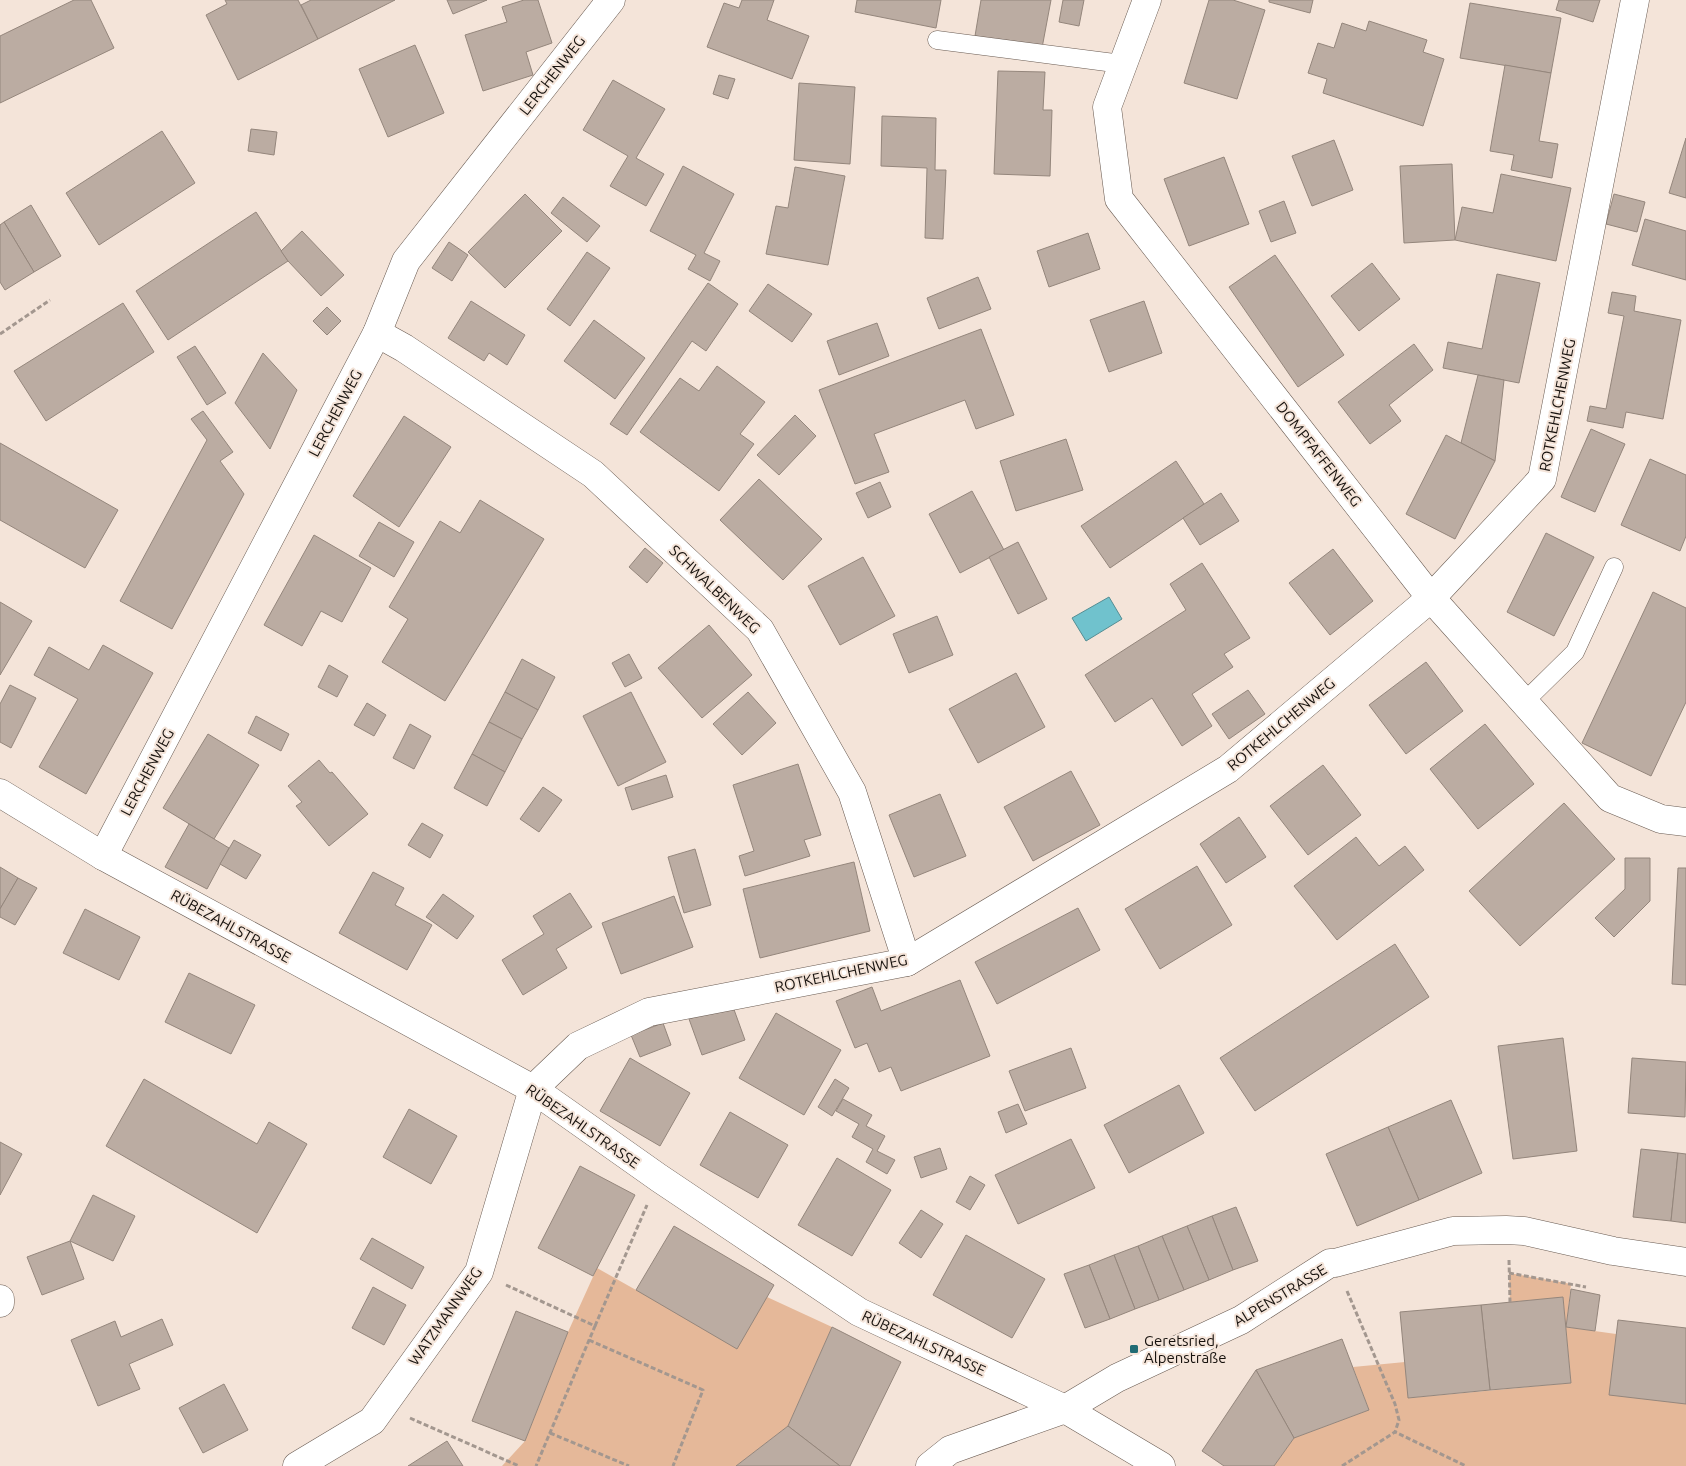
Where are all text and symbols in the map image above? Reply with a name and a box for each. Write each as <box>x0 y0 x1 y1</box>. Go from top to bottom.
street label: LERCHENWEG <box>516 32 588 118</box>
street label: ROTKEHLCHENWEG <box>1536 337 1578 473</box>
street label: LERCHENWEG <box>305 367 365 459</box>
street label: DOMPFAFFENWEG <box>1273 398 1365 510</box>
street label: SCHWALBENWEG <box>666 541 764 637</box>
street label: ROTKEHLCHENWEG <box>1224 674 1338 774</box>
street label: LERCHENWEG <box>117 726 177 818</box>
street label: RÜBEZAHLSTRASSE <box>168 886 294 966</box>
street label: ROTKEHLCHENWEG <box>773 951 909 995</box>
street label: RÜBEZAHLSTRASSE <box>523 1080 643 1172</box>
street label: ALPENSTRASSE <box>1230 1261 1330 1329</box>
street label: WATZMANNWEG <box>405 1264 485 1368</box>
street label: RÜBEZAHLSTRASSE <box>859 1307 989 1379</box>
place label: Geretsried, Alpenstraße <box>1144 1332 1226 1366</box>
marker: Geretsried, Alpenstraße <box>1128 1343 1140 1355</box>

